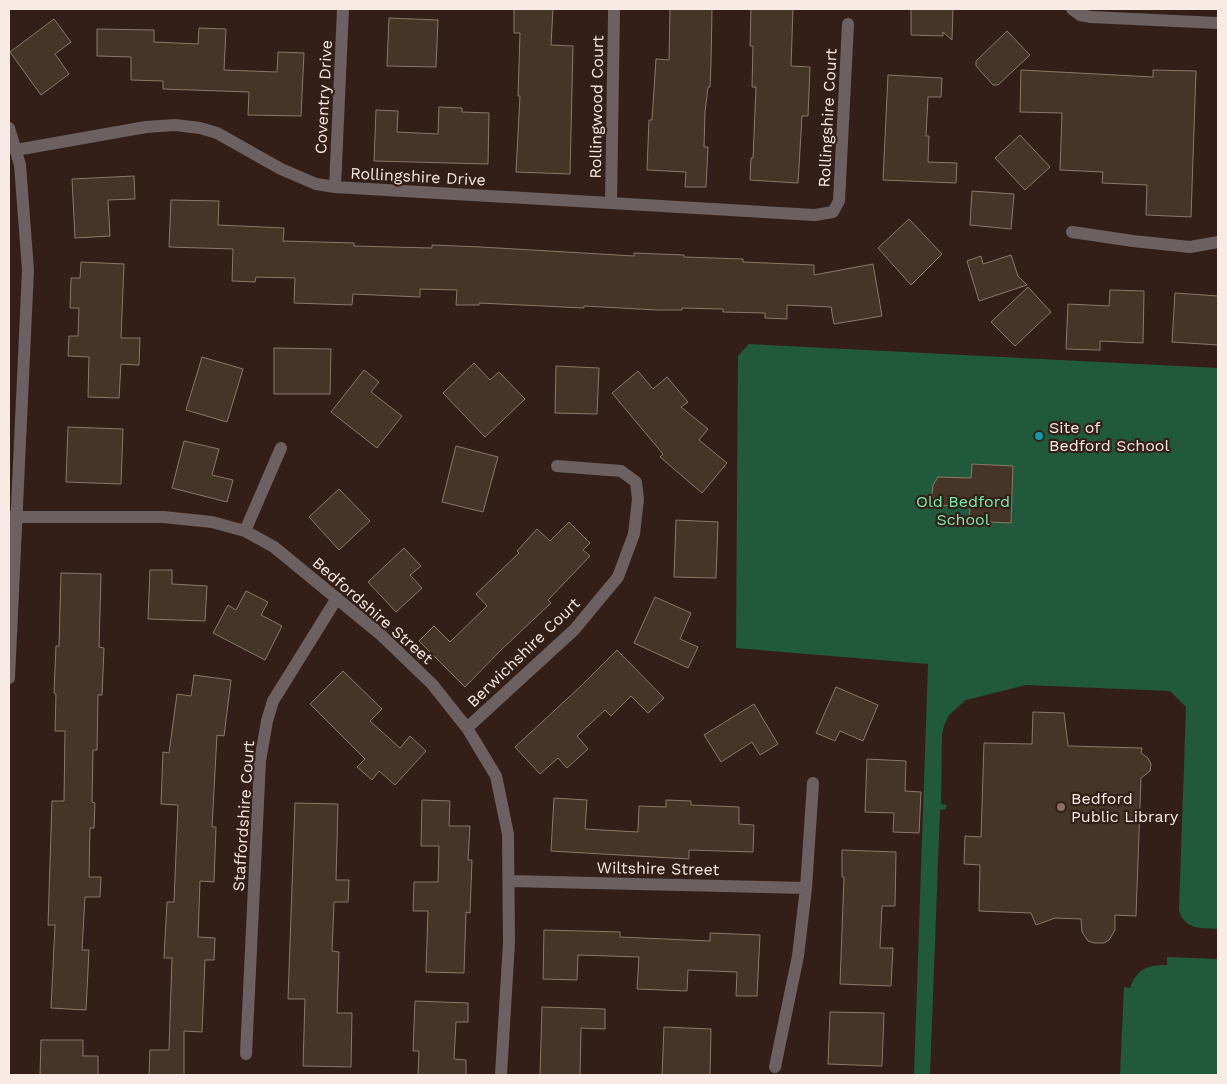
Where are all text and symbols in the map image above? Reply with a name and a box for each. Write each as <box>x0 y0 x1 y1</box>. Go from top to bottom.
street label: Rollingwood Court <box>586 35 607 179</box>
street label: Coventry Drive <box>311 39 336 155</box>
street label: Rollingshire Court <box>814 48 841 188</box>
street label: Rollingshire Drive <box>350 163 486 190</box>
place label: Site of Bedford School <box>1049 418 1169 455</box>
marker: Site of Bedford School <box>1033 430 1045 442</box>
park label: Old Bedford School <box>916 492 1010 529</box>
street label: Bedfordshire Street <box>309 553 437 668</box>
street label: Berwichshire Court <box>463 593 584 711</box>
street label: Staffordshire Court <box>229 740 258 892</box>
place label: Bedford Public Library <box>1071 789 1179 826</box>
marker: Bedford Public Library <box>1055 801 1067 813</box>
street label: Wiltshire Street <box>597 858 720 879</box>

